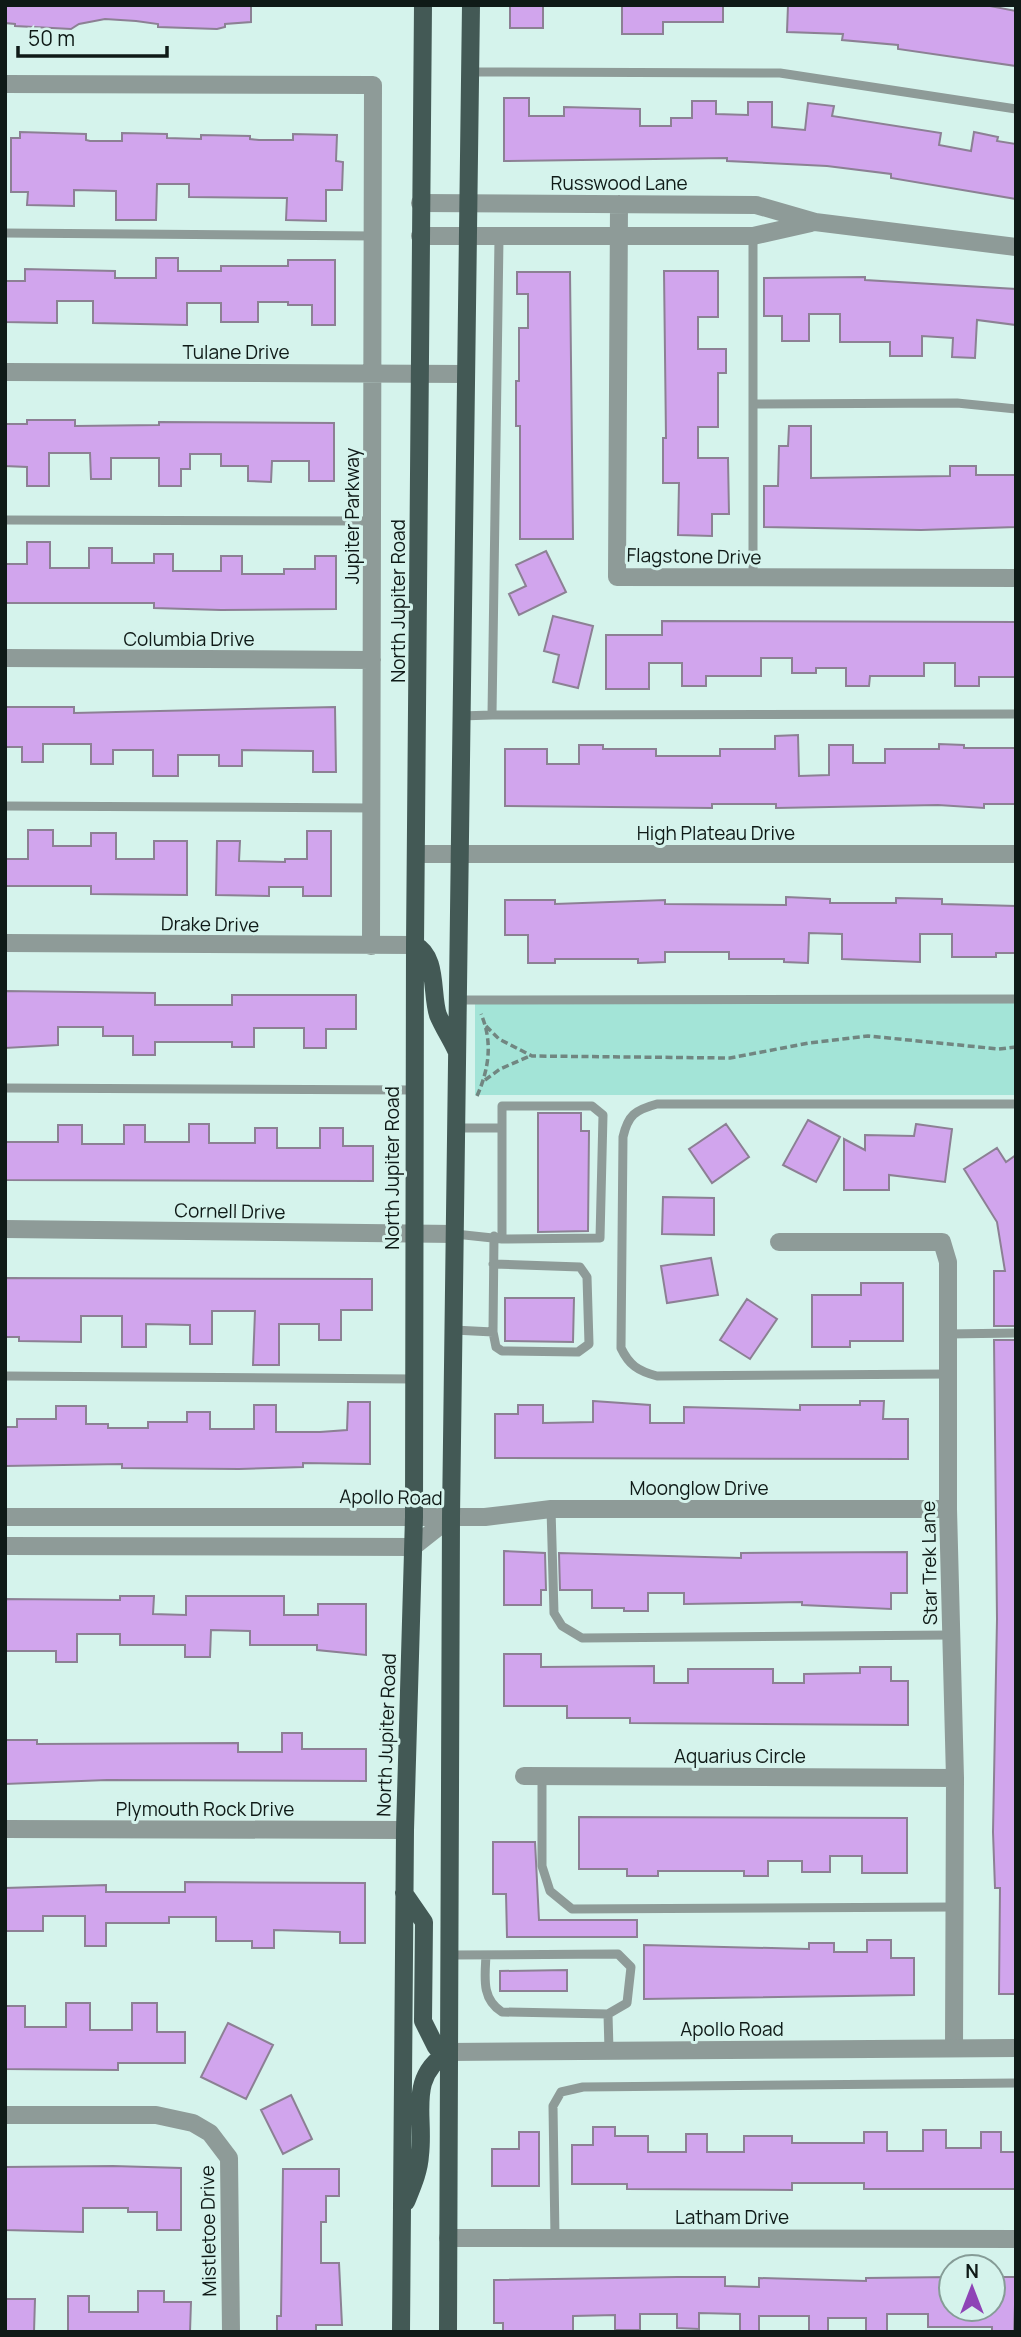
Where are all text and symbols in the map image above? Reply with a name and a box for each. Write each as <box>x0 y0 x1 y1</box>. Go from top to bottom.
scale bar <box>18 14 166 58</box>
text: 50 m <box>28 24 75 52</box>
street label: Russwood Lane <box>550 170 688 196</box>
street label: Tulane Drive <box>182 339 290 365</box>
street label: Jupiter Parkway <box>339 448 365 584</box>
street label: North Jupiter Road <box>385 519 411 683</box>
street label: Flagstone Drive <box>626 542 762 570</box>
street label: Columbia Drive <box>123 626 255 652</box>
street label: High Plateau Drive <box>637 820 795 846</box>
street label: Drake Drive <box>161 910 259 938</box>
street label: North Jupiter Road <box>379 1086 405 1250</box>
street label: Cornell Drive <box>174 1197 286 1225</box>
street label: Moonglow Drive <box>629 1475 769 1501</box>
street label: Apollo Road <box>339 1483 443 1511</box>
street label: Star Trek Lane <box>915 1501 943 1625</box>
street label: North Jupiter Road <box>370 1653 402 1817</box>
street label: Aquarius Circle <box>674 1743 806 1769</box>
street label: Plymouth Rock Drive <box>116 1796 294 1822</box>
street label: Apollo Road <box>680 2016 784 2042</box>
street label: Mistletoe Drive <box>194 2165 222 2297</box>
street label: Latham Drive <box>675 2204 789 2230</box>
north arrow <box>937 2253 1007 2323</box>
text: N <box>965 2258 979 2284</box>

